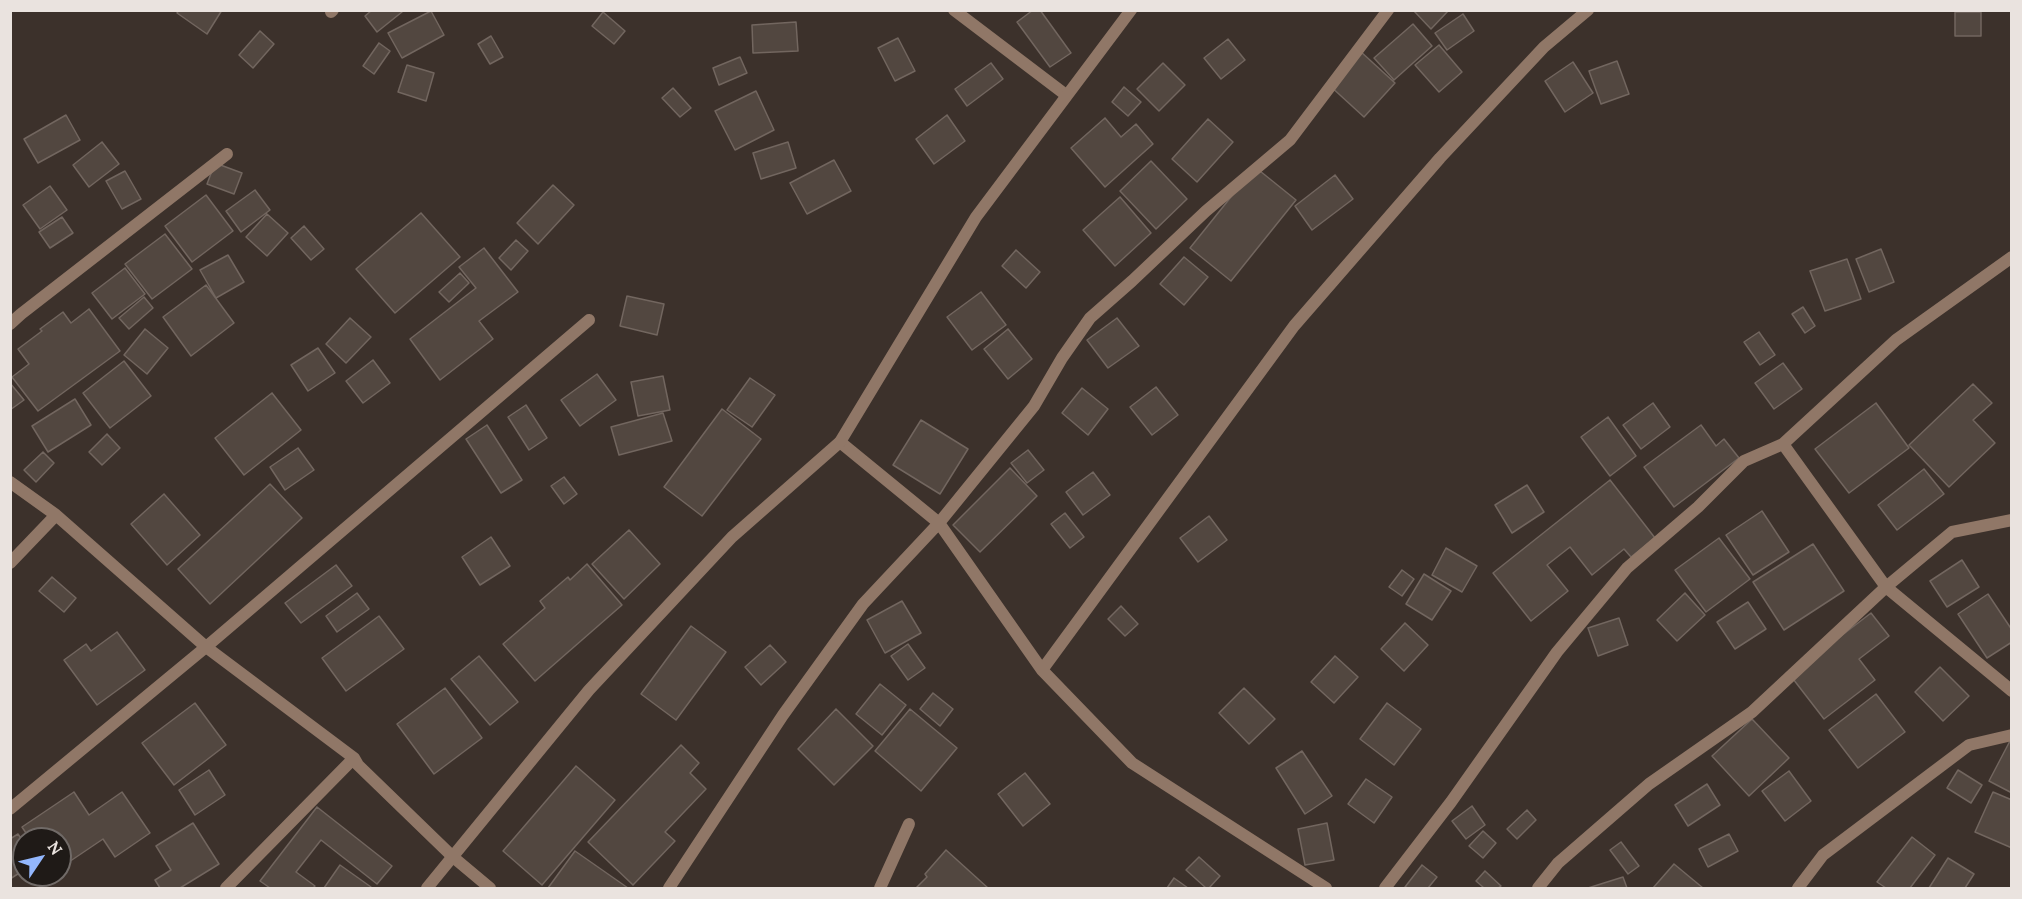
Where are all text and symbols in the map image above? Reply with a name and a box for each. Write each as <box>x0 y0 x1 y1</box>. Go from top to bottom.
north arrow <box>12 827 72 887</box>
text: N <box>43 837 67 859</box>

